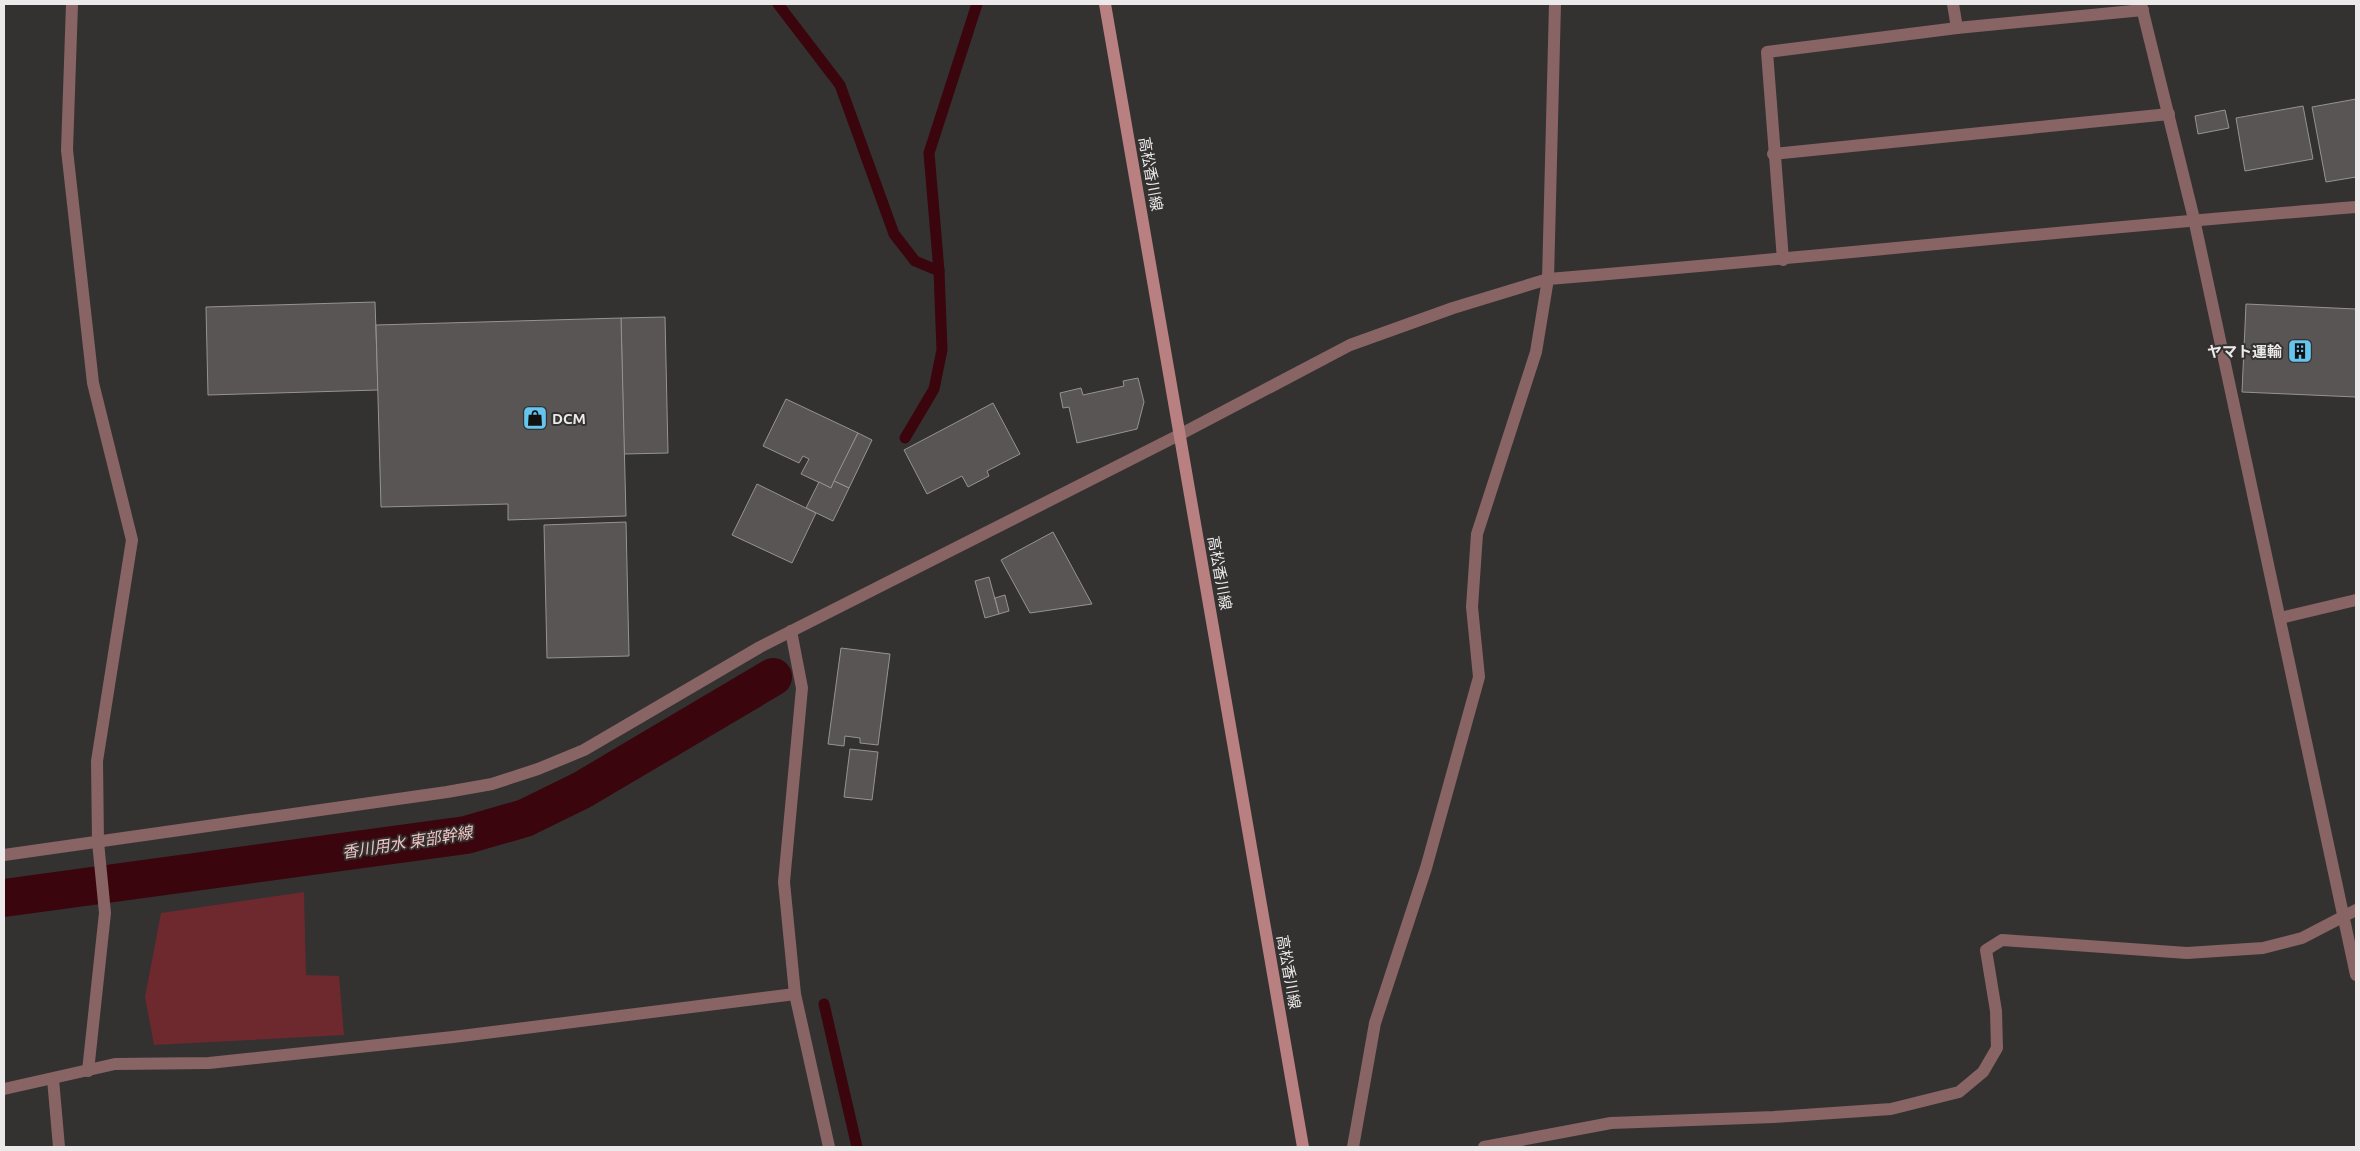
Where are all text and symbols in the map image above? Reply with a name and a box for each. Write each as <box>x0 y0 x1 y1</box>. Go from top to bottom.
street label: 高松香川線 <box>1136 136 1166 212</box>
building icon: ヤマト運輸 <box>2287 338 2313 364</box>
place label: ヤマト運輸 <box>2207 343 2282 360</box>
shop icon: DCM <box>522 405 548 431</box>
place label: DCM <box>552 410 586 427</box>
street label: 高松香川線 <box>1205 535 1235 611</box>
water label: 香川用水 東部幹線 <box>341 822 475 861</box>
street label: 高松香川線 <box>1274 934 1304 1010</box>

